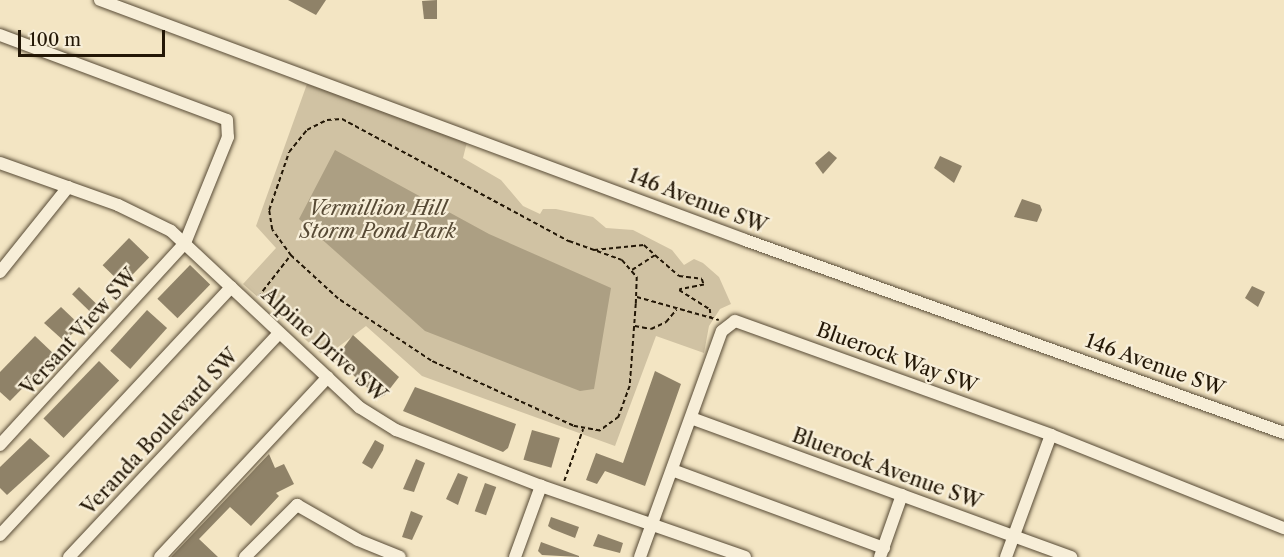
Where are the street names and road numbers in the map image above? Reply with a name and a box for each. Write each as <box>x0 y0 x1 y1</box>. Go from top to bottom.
street label: 146 Avenue SW <box>625 163 771 239</box>
street label: Versant View SW <box>15 263 143 401</box>
street label: Alpine Drive SW <box>257 283 391 407</box>
street label: Bluerock Way SW <box>812 317 982 399</box>
street label: 146 Avenue SW <box>1082 329 1228 401</box>
street label: Veranda Boulevard SW <box>77 344 243 520</box>
street label: Bluerock Avenue SW <box>788 423 986 515</box>

